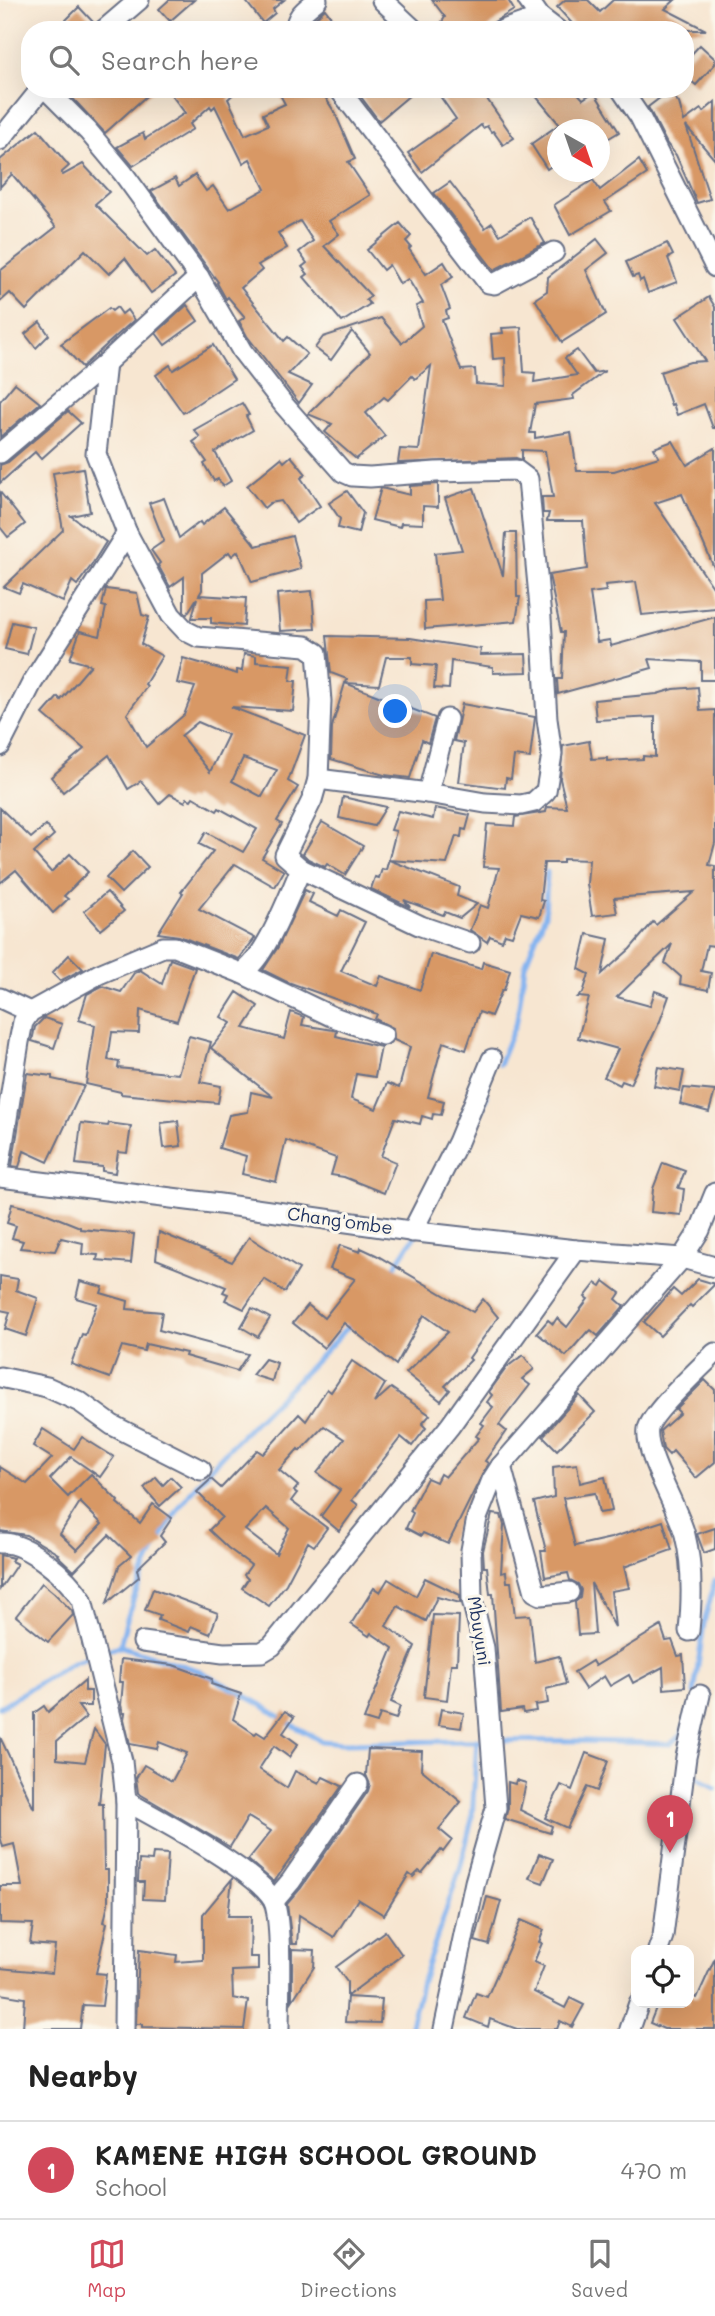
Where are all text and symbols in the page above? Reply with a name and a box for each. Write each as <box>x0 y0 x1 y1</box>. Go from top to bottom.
search box <box>21 21 694 98</box>
icon: search <box>45 41 83 79</box>
text: Search here <box>101 43 259 77</box>
north arrow <box>547 119 610 182</box>
your location <box>378 694 412 728</box>
street label: Chang'ombe <box>286 1201 394 1239</box>
street label: Mbuyuni <box>463 1594 497 1667</box>
pin: 1 <box>647 1795 693 1853</box>
map controls <box>631 1945 694 2008</box>
button: locate <box>631 1945 694 2008</box>
text: Nearby <box>28 2055 138 2095</box>
text: KAMENE HIGH SCHOOL GROUND <box>95 2138 537 2172</box>
text: 1 <box>46 2155 56 2185</box>
text: 470 m <box>621 2155 687 2185</box>
text: School <box>95 2172 168 2202</box>
tab: Map <box>87 2235 126 2302</box>
tab: Directions <box>300 2235 397 2302</box>
tab: Saved <box>571 2235 628 2302</box>

